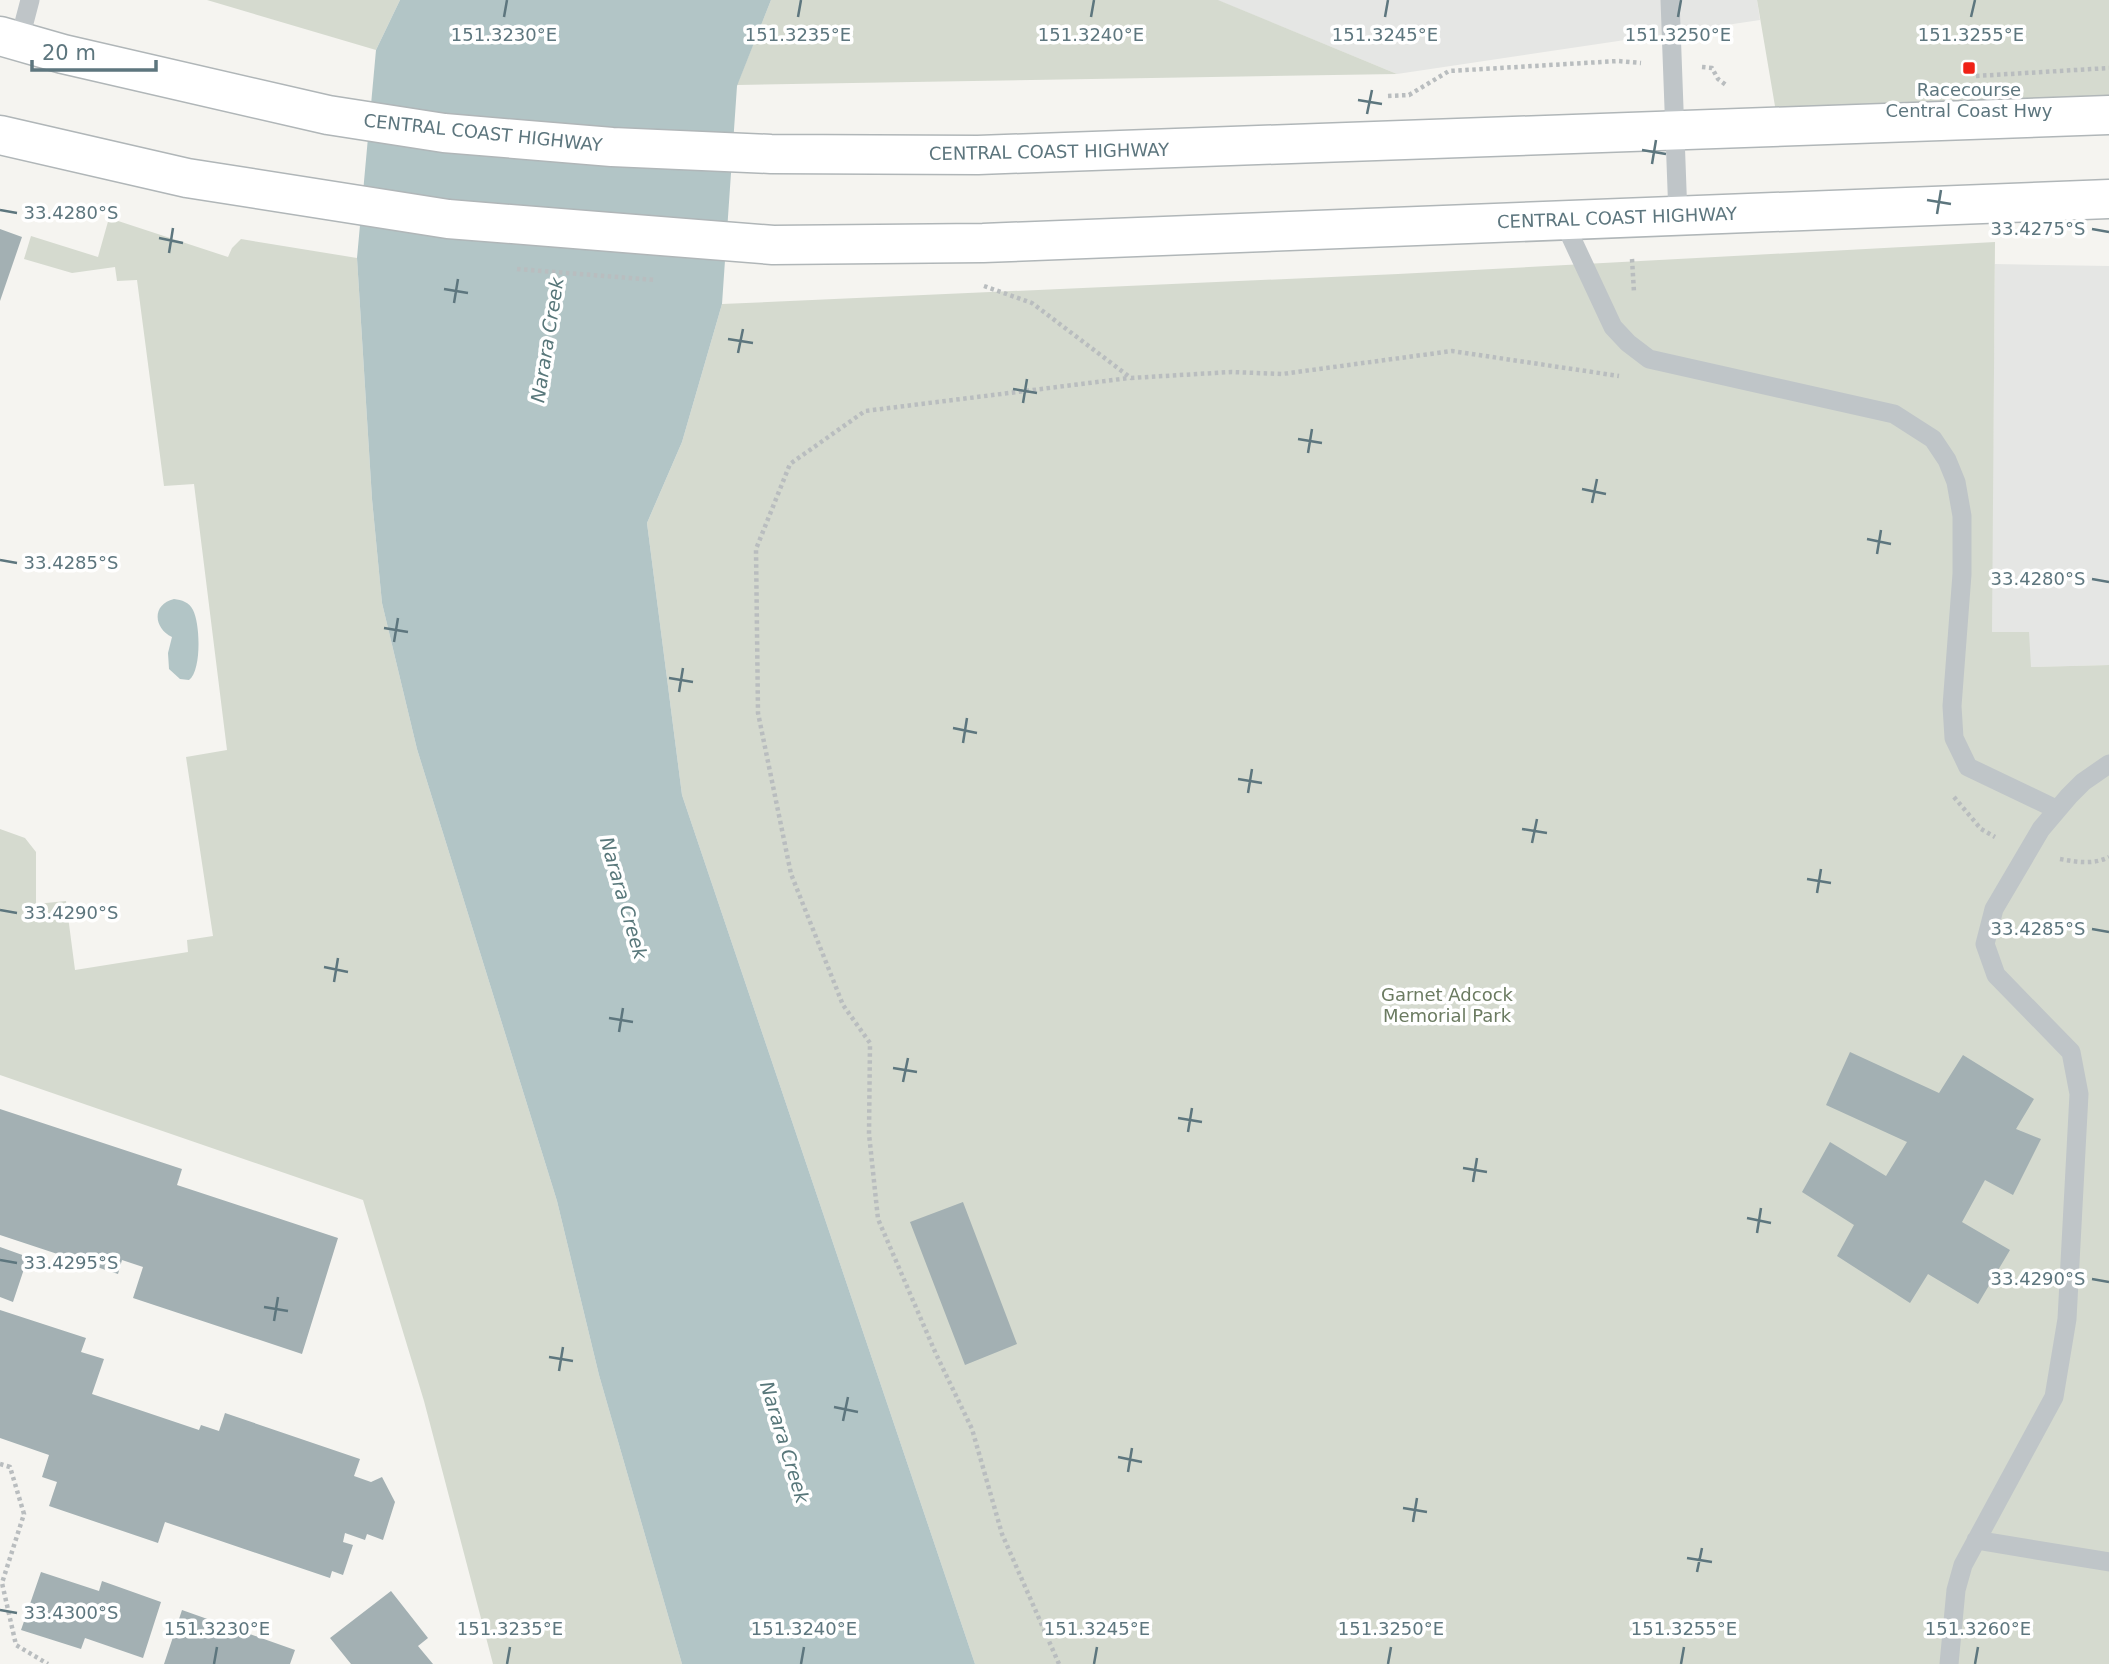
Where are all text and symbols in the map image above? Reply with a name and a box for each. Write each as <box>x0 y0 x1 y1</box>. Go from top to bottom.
text: 151.3230°E <box>451 24 557 45</box>
text: 151.3235°E <box>745 24 851 45</box>
text: 151.3240°E <box>1038 24 1144 45</box>
text: 151.3245°E <box>1332 24 1438 45</box>
text: 151.3250°E <box>1625 24 1731 45</box>
text: 151.3255°E <box>1918 24 2024 45</box>
scale bar <box>32 28 156 72</box>
text: 20 m <box>42 41 96 65</box>
marker: Racecourse Central Coast Hwy <box>1961 60 1977 76</box>
place label: Racecourse Central Coast Hwy <box>1886 79 2053 121</box>
street label: CENTRAL COAST HIGHWAY <box>363 110 605 156</box>
street label: CENTRAL COAST HIGHWAY <box>929 139 1170 164</box>
text: 33.4280°S <box>24 202 118 223</box>
street label: CENTRAL COAST HIGHWAY <box>1497 203 1738 232</box>
text: 33.4275°S <box>1991 218 2085 239</box>
water label: Narara Creek <box>526 275 568 404</box>
text: 33.4285°S <box>24 552 118 573</box>
text: 33.4280°S <box>1991 568 2085 589</box>
water label: Narara Creek <box>596 834 652 963</box>
text: 33.4290°S <box>24 902 118 923</box>
text: 33.4285°S <box>1991 918 2085 939</box>
park label: Garnet Adcock Memorial Park <box>1381 984 1514 1026</box>
text: 33.4295°S <box>24 1252 118 1273</box>
text: 33.4290°S <box>1991 1268 2085 1289</box>
water label: Narara Creek <box>756 1378 814 1507</box>
text: 33.4300°S <box>24 1602 118 1623</box>
text: 151.3230°E <box>164 1618 270 1639</box>
text: 151.3235°E <box>457 1618 563 1639</box>
text: 151.3240°E <box>751 1618 857 1639</box>
text: 151.3245°E <box>1044 1618 1150 1639</box>
text: 151.3250°E <box>1338 1618 1444 1639</box>
text: 151.3255°E <box>1631 1618 1737 1639</box>
text: 151.3260°E <box>1925 1618 2031 1639</box>

